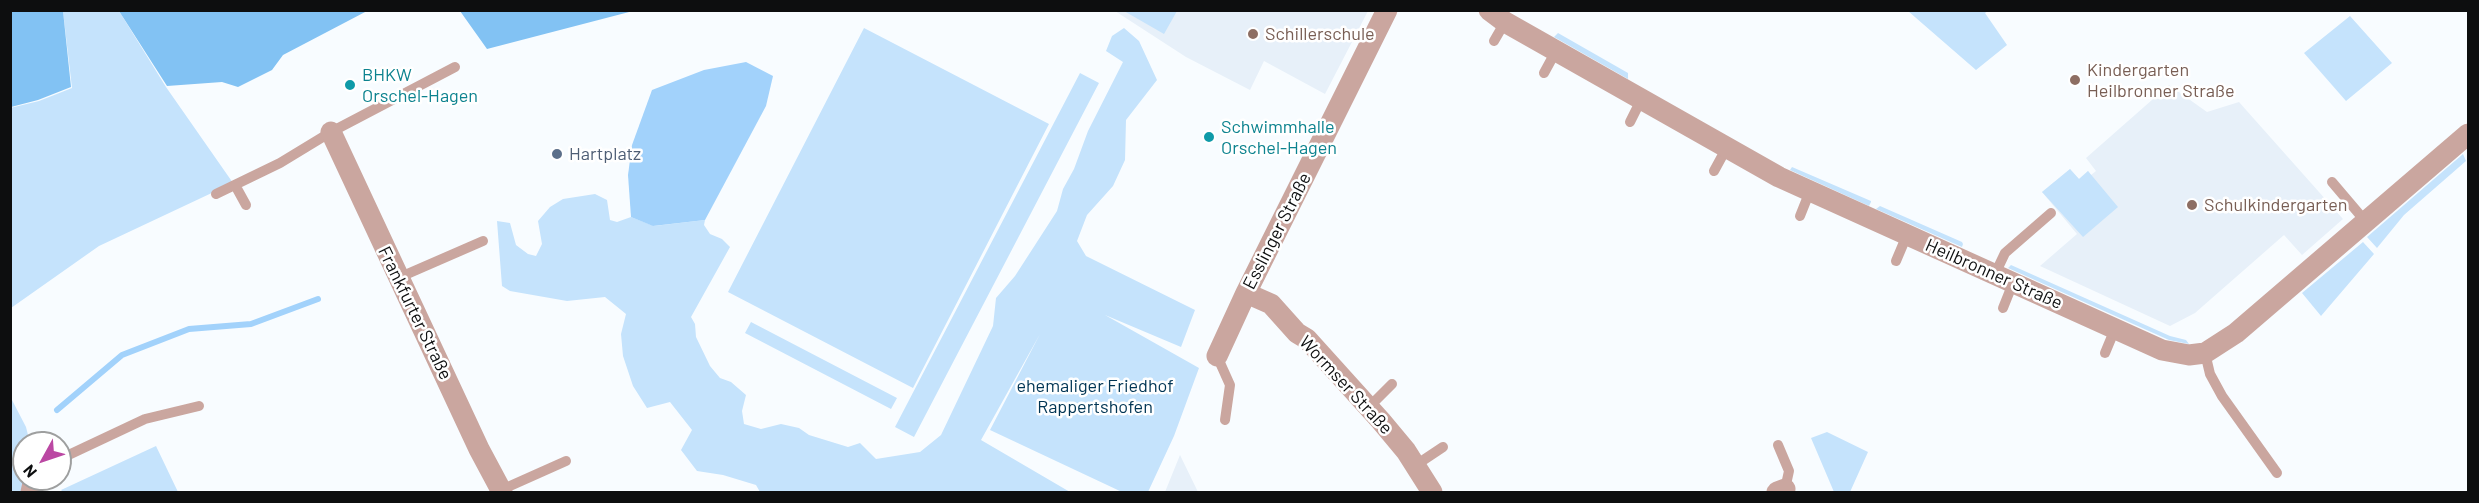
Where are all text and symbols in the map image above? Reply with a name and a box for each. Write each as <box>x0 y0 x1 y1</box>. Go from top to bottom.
place label: Schillerschule <box>1265 23 1375 45</box>
marker: Schillerschule <box>1246 27 1260 41</box>
place label: Kindergarten Heilbronner Straße <box>2087 59 2235 101</box>
place label: BHKW Orschel-Hagen <box>362 64 478 106</box>
marker: Kindergarten Heilbronner Straße <box>2068 73 2082 87</box>
marker: BHKW Orschel-Hagen <box>343 78 357 92</box>
place label: Schwimmhalle Orschel-Hagen <box>1221 116 1337 158</box>
marker: Schwimmhalle Orschel-Hagen <box>1202 130 1216 144</box>
place label: Hartplatz <box>569 143 641 165</box>
marker: Hartplatz <box>550 147 564 161</box>
street label: Esslinger Straße <box>1238 169 1316 293</box>
place label: Schulkindergarten <box>2204 194 2348 216</box>
marker: Schulkindergarten <box>2185 198 2199 212</box>
street label: Heilbronner Straße <box>1922 234 2066 314</box>
street label: Frankfurter Straße <box>373 243 457 383</box>
street label: Wormser Straße <box>1295 331 1397 439</box>
park label: ehemaliger Friedhof Rappertshofen <box>1016 375 1174 418</box>
north arrow <box>12 431 72 491</box>
text: N <box>19 461 40 482</box>

